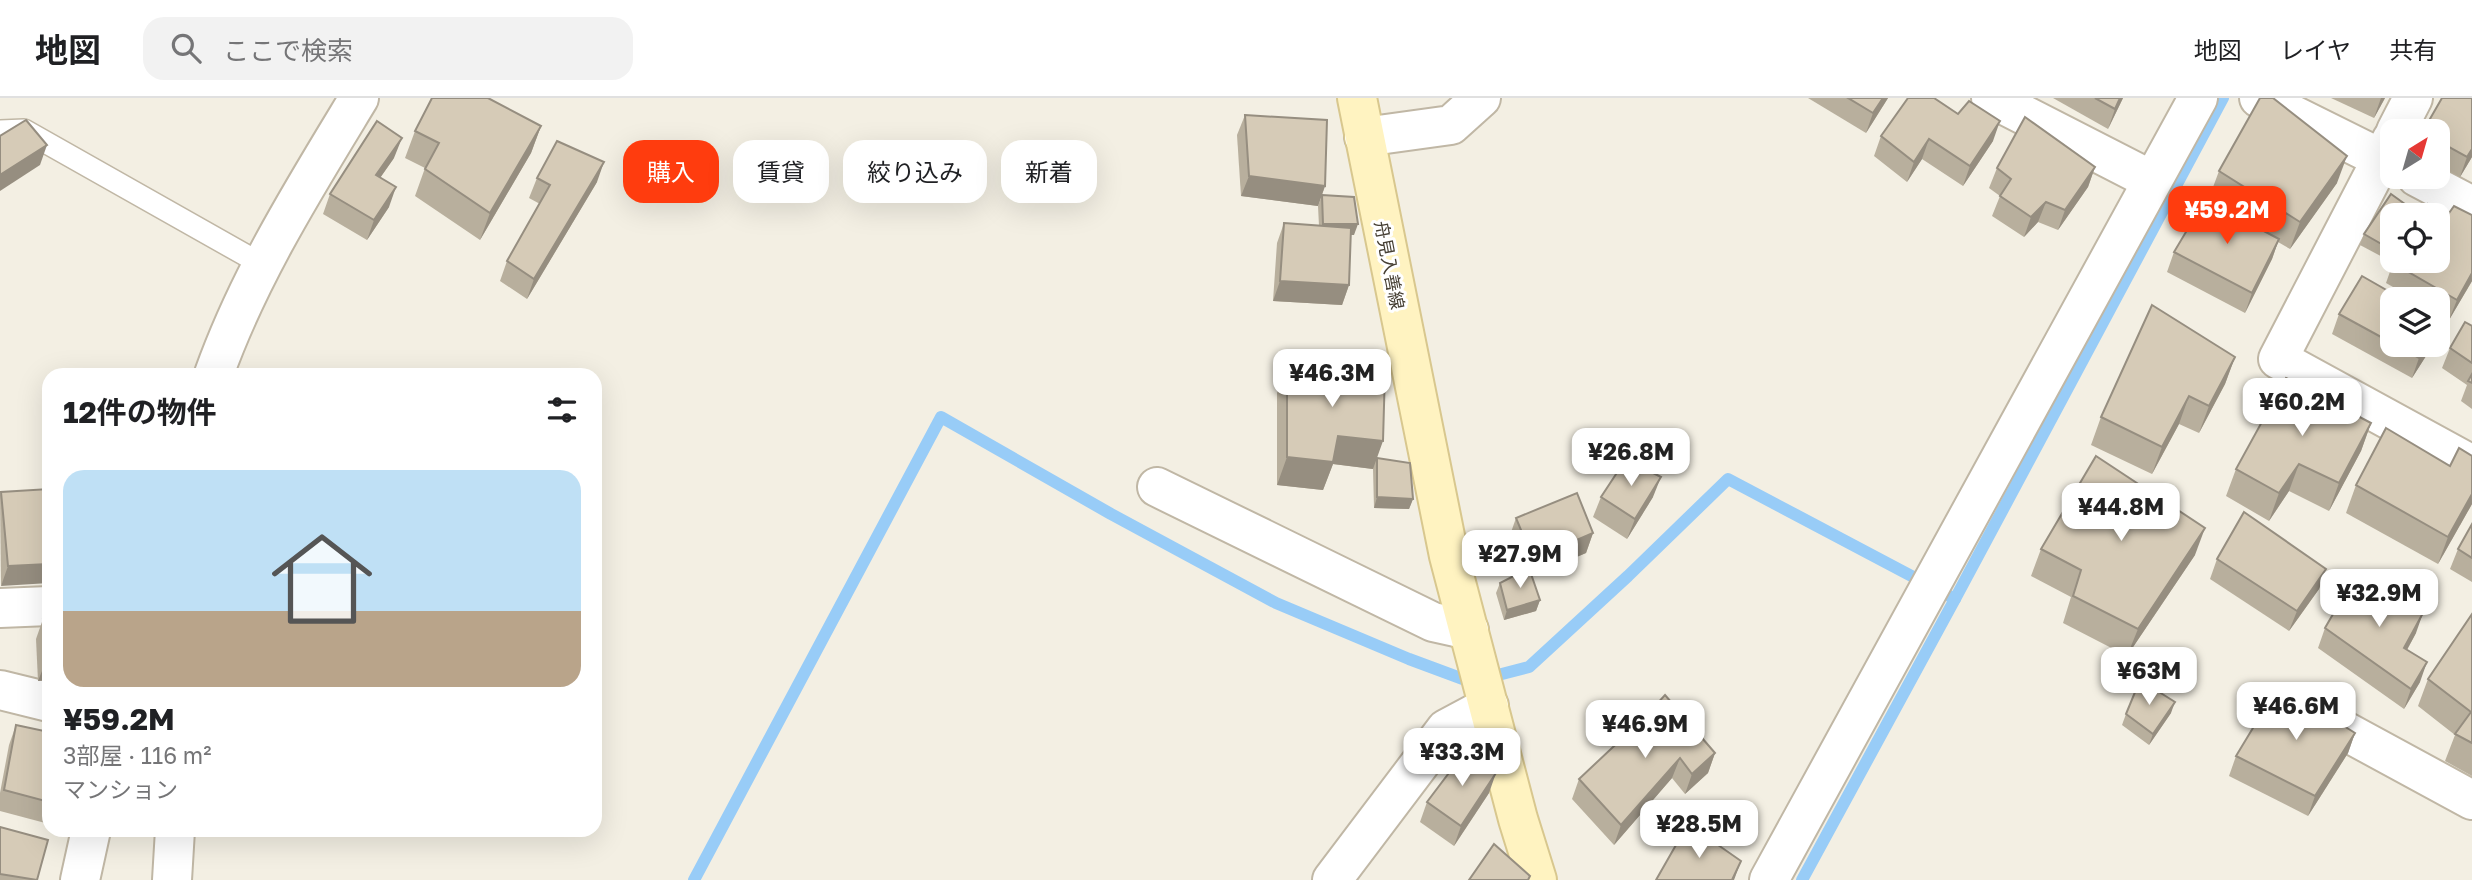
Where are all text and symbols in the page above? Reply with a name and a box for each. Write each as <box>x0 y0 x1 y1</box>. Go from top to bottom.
search box <box>143 17 633 80</box>
icon: search <box>167 29 205 67</box>
text: 地図 <box>35 30 101 69</box>
text: ここで検索 <box>223 35 353 66</box>
text: 地図 <box>2194 35 2242 64</box>
text: レイヤ <box>2280 35 2351 64</box>
text: 共有 <box>2389 35 2437 64</box>
north arrow <box>2380 119 2450 189</box>
map controls <box>2380 119 2450 357</box>
chip: 購入 <box>623 140 719 203</box>
chip: 賃貸 <box>733 140 829 203</box>
chip: 絞り込み <box>843 140 987 203</box>
chip: 新着 <box>1001 140 1097 203</box>
pin: ¥59.2M <box>2170 186 2284 246</box>
text: ¥59.2M <box>2184 195 2270 223</box>
button: locate <box>2380 203 2450 273</box>
street label: 舟見入善線 <box>1371 219 1409 311</box>
button: layers <box>2380 287 2450 357</box>
pin: ¥46.3M <box>1275 350 1389 409</box>
text: ¥46.3M <box>1289 358 1375 386</box>
pin: ¥60.2M <box>2245 378 2359 438</box>
text: ¥60.2M <box>2259 387 2345 415</box>
icon: filters <box>543 391 581 429</box>
text: 12件の物件 <box>63 394 217 430</box>
pin: ¥26.8M <box>1574 428 1688 488</box>
text: ¥26.8M <box>1588 437 1674 465</box>
pin: ¥44.8M <box>2064 484 2178 543</box>
text: ¥44.8M <box>2078 492 2164 520</box>
icon: home <box>259 516 385 642</box>
pin: ¥27.9M <box>1463 531 1577 590</box>
text: ¥27.9M <box>1478 539 1562 567</box>
pin: ¥32.9M <box>2322 570 2436 629</box>
text: ¥32.9M <box>2336 578 2422 606</box>
pin: ¥63M <box>2108 648 2190 707</box>
text: ¥63M <box>2117 656 2181 684</box>
pin: ¥46.6M <box>2239 682 2353 742</box>
text: ¥46.6M <box>2253 691 2339 719</box>
pin: ¥46.9M <box>1588 700 1702 760</box>
text: ¥59.2M <box>63 701 175 737</box>
text: ¥46.9M <box>1602 709 1688 737</box>
pin: ¥33.3M <box>1405 728 1519 788</box>
text: ¥33.3M <box>1419 737 1505 765</box>
text: 3部屋 · 116 m² <box>63 741 211 769</box>
text: マンション <box>63 775 178 803</box>
pin: ¥28.5M <box>1642 800 1756 860</box>
text: ¥28.5M <box>1656 809 1742 837</box>

